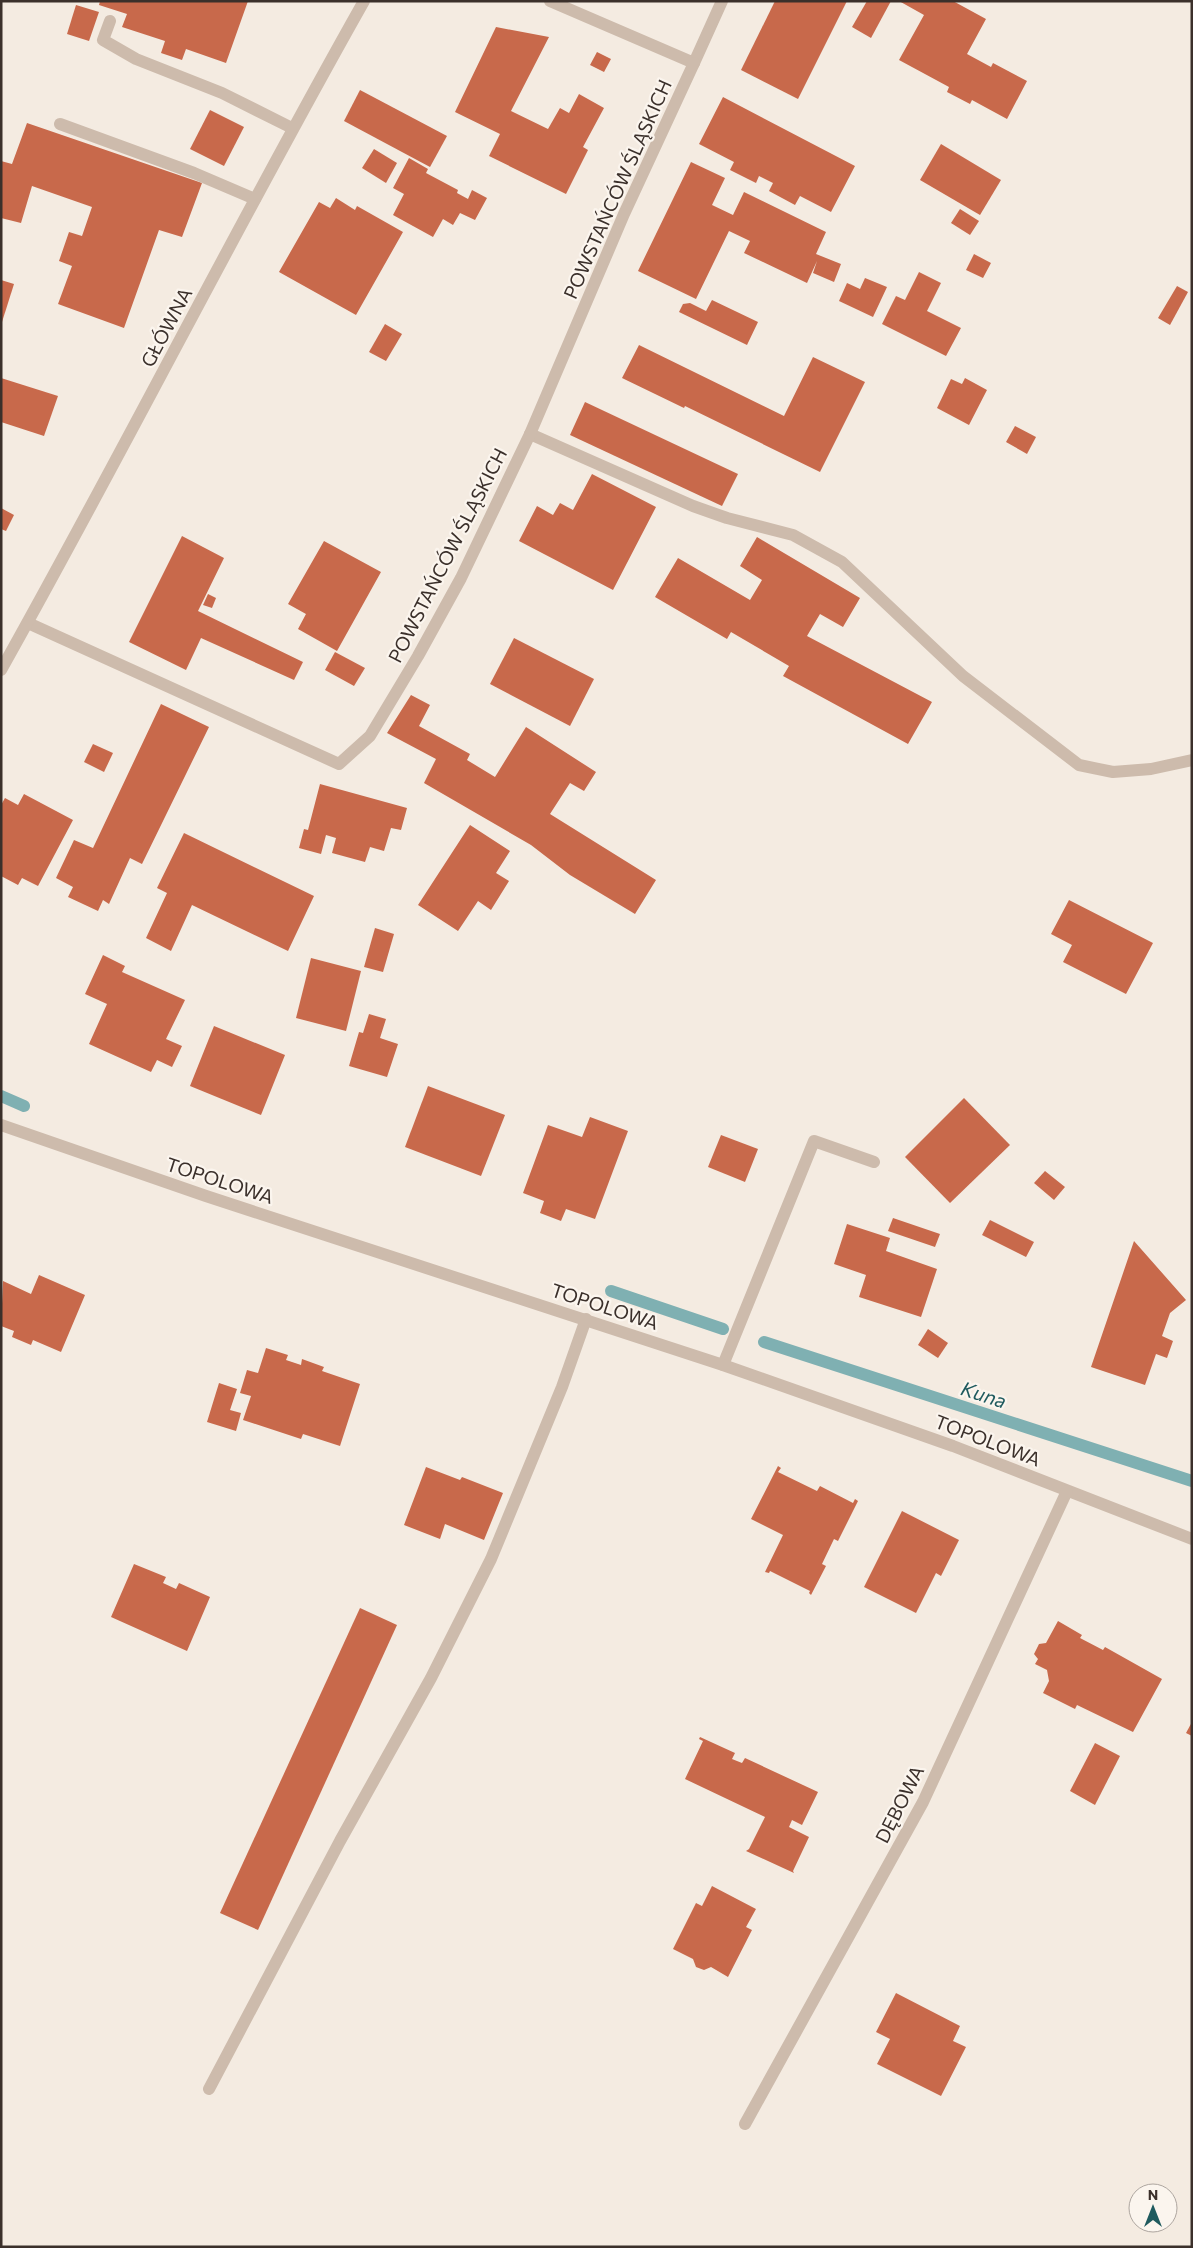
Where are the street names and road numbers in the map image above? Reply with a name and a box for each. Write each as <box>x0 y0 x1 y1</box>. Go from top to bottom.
street label: POWSTAŃCÓW ŚLĄSKICH <box>557 75 676 302</box>
street label: GŁÓWNA <box>135 283 196 371</box>
street label: POWSTAŃCÓW ŚLĄSKICH <box>382 443 511 666</box>
street label: TOPOLOWA <box>164 1152 276 1208</box>
street label: TOPOLOWA <box>549 1278 661 1334</box>
street label: TOPOLOWA <box>932 1409 1044 1471</box>
street label: DĘBOWA <box>870 1761 928 1847</box>

